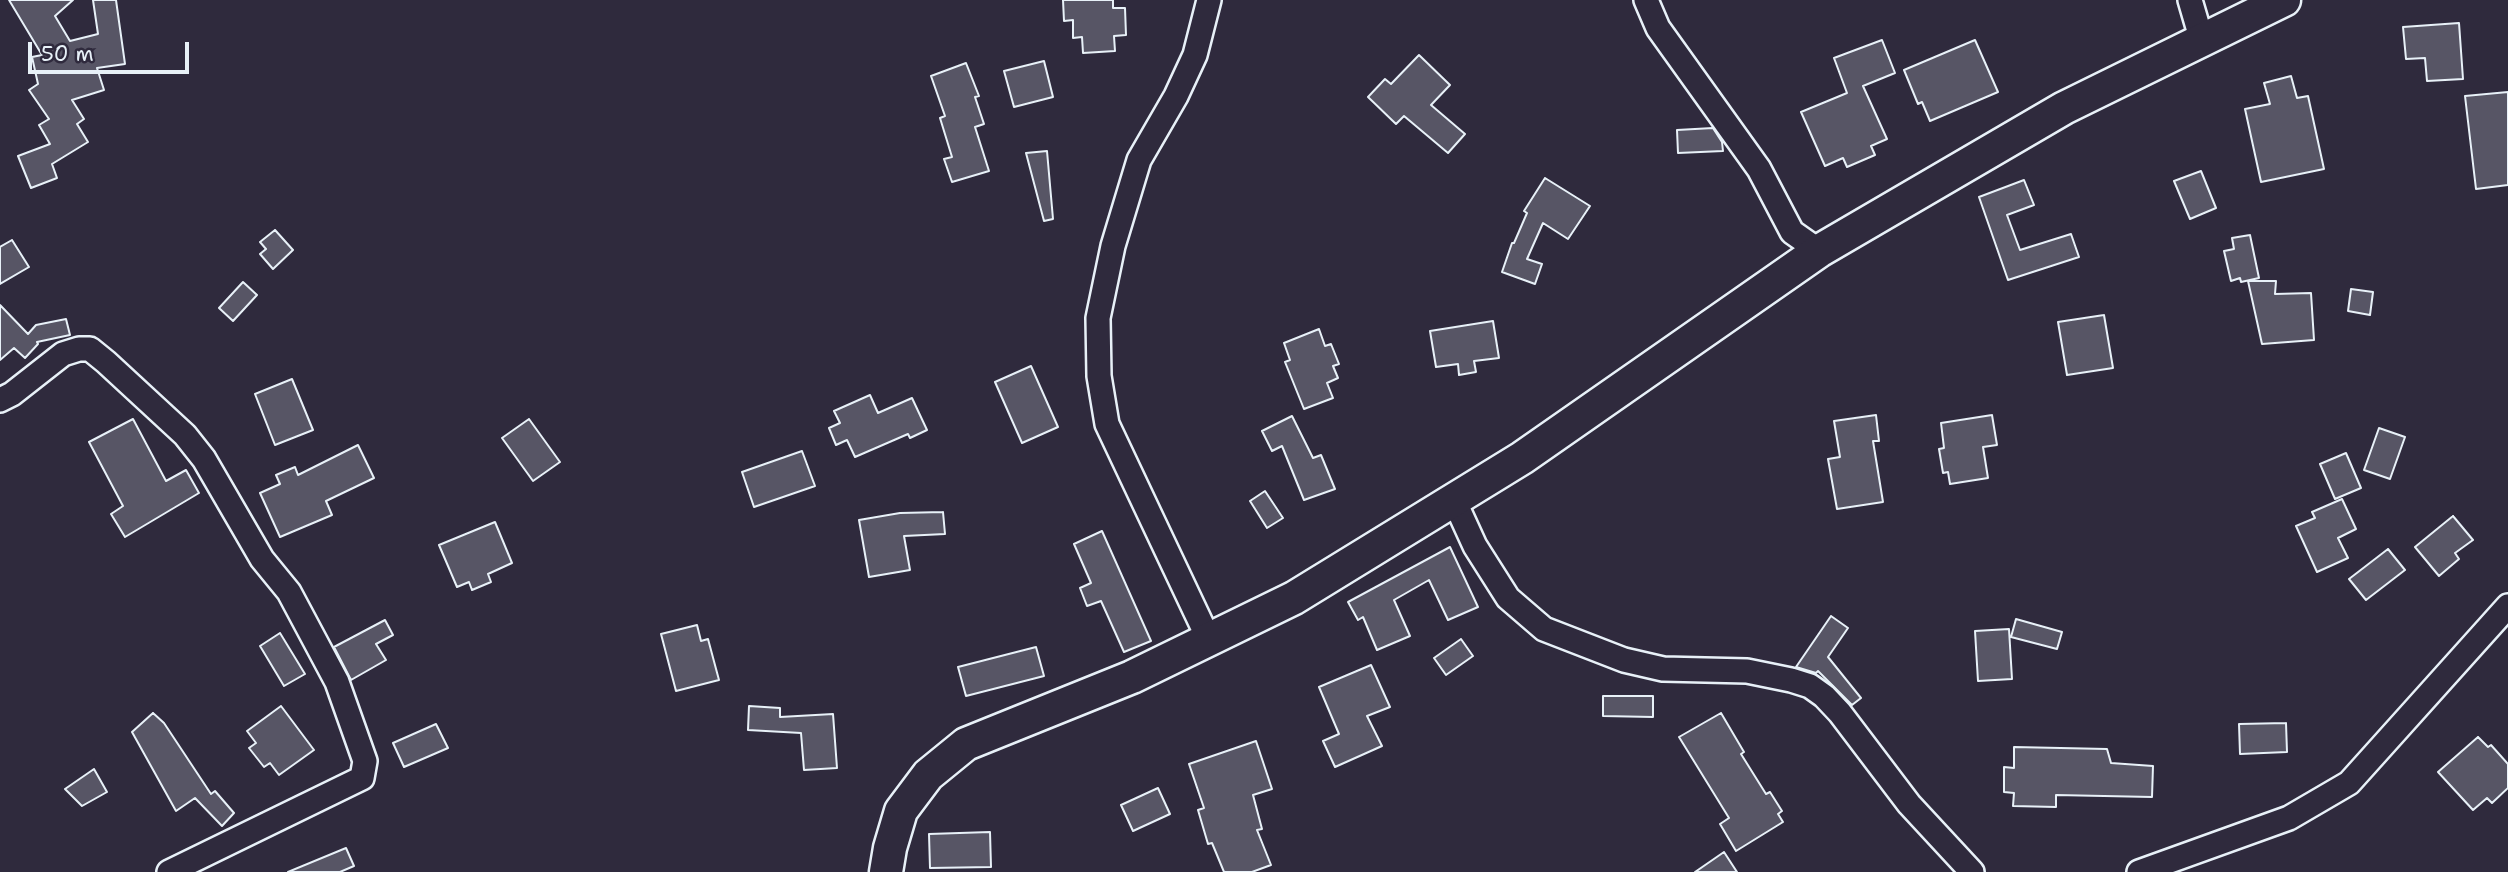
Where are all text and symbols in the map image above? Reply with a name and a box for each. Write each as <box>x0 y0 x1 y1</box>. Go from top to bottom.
scale bar <box>32 28 192 72</box>
text: 50 m <box>41 40 94 68</box>

